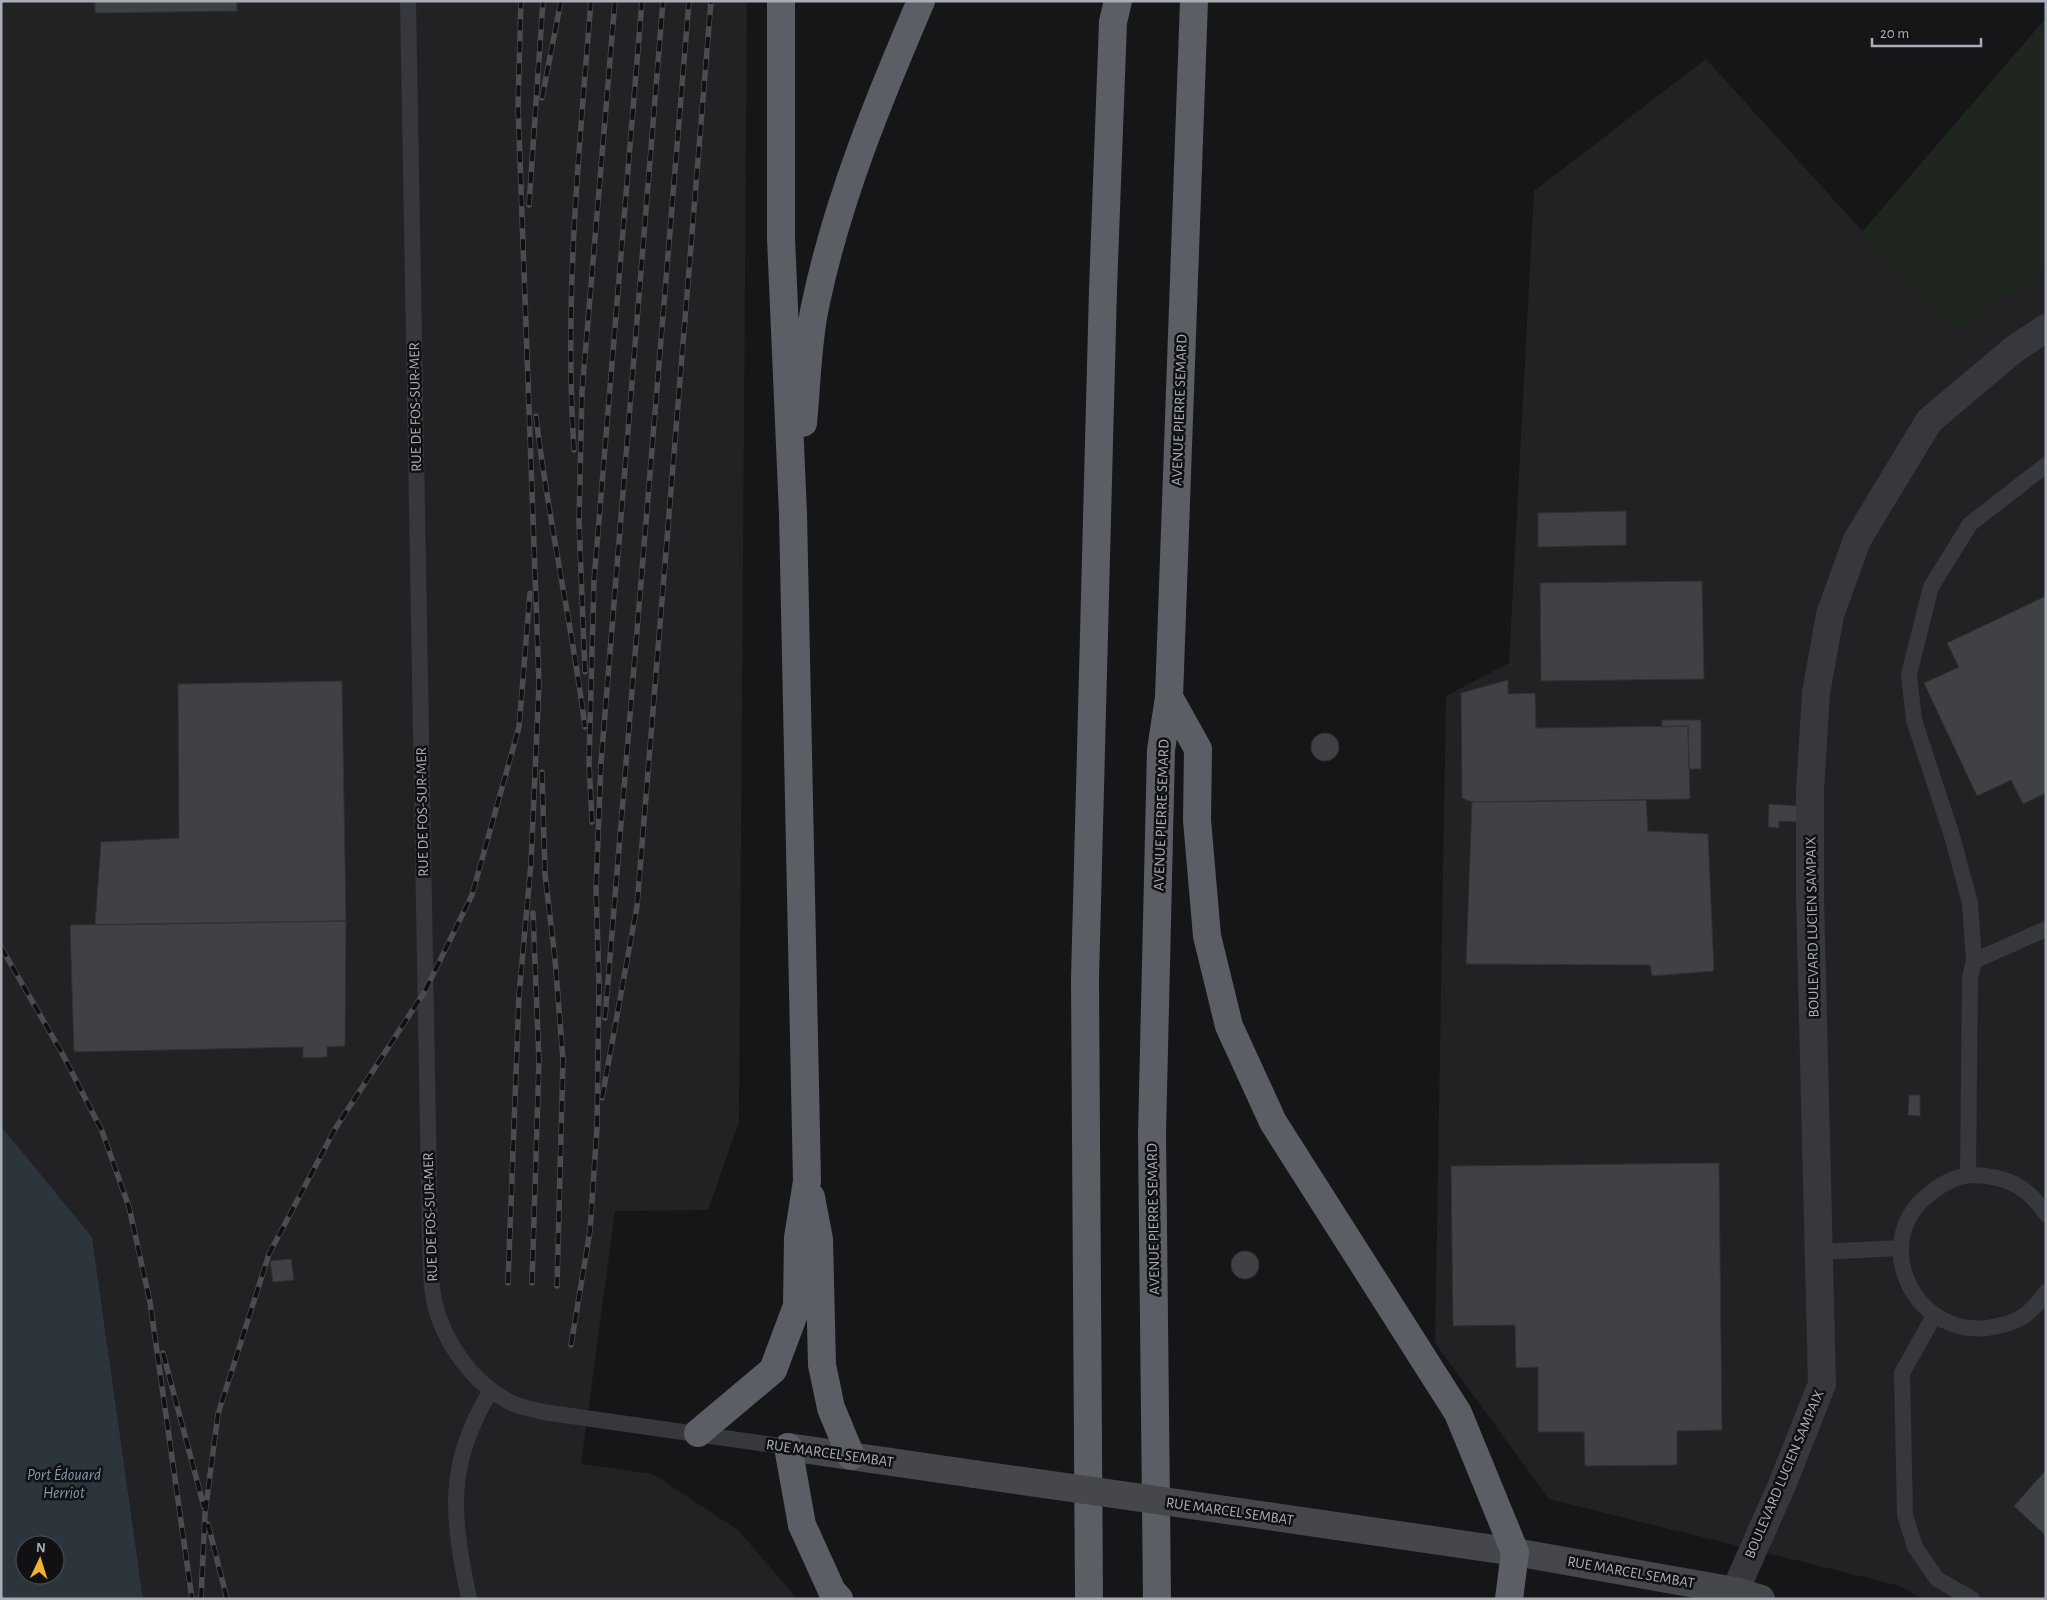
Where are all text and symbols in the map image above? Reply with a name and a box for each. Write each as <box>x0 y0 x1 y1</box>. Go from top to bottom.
scale bar <box>1872 15 1981 47</box>
text: 20 m <box>1880 26 1909 41</box>
street label: AVENUE PIERRE SEMARD <box>1169 334 1190 486</box>
street label: RUE DE FOS-SUR-MER <box>407 342 424 472</box>
street label: AVENUE PIERRE SEMARD <box>1151 739 1172 891</box>
street label: RUE DE FOS-SUR-MER <box>414 747 431 877</box>
street label: BOULEVARD LUCIEN SAMPAIX <box>1803 836 1822 1018</box>
street label: AVENUE PIERRE SEMARD <box>1145 1143 1162 1295</box>
street label: RUE DE FOS-SUR-MER <box>421 1152 440 1282</box>
street label: BOULEVARD LUCIEN SAMPAIX <box>1742 1388 1827 1561</box>
street label: RUE MARCEL SEMBAT <box>765 1437 895 1470</box>
water label: Port Édouard Herriot <box>27 1465 101 1501</box>
street label: RUE MARCEL SEMBAT <box>1165 1495 1295 1528</box>
north arrow <box>15 1535 65 1585</box>
text: N <box>35 1541 46 1555</box>
street label: RUE MARCEL SEMBAT <box>1566 1554 1696 1591</box>

